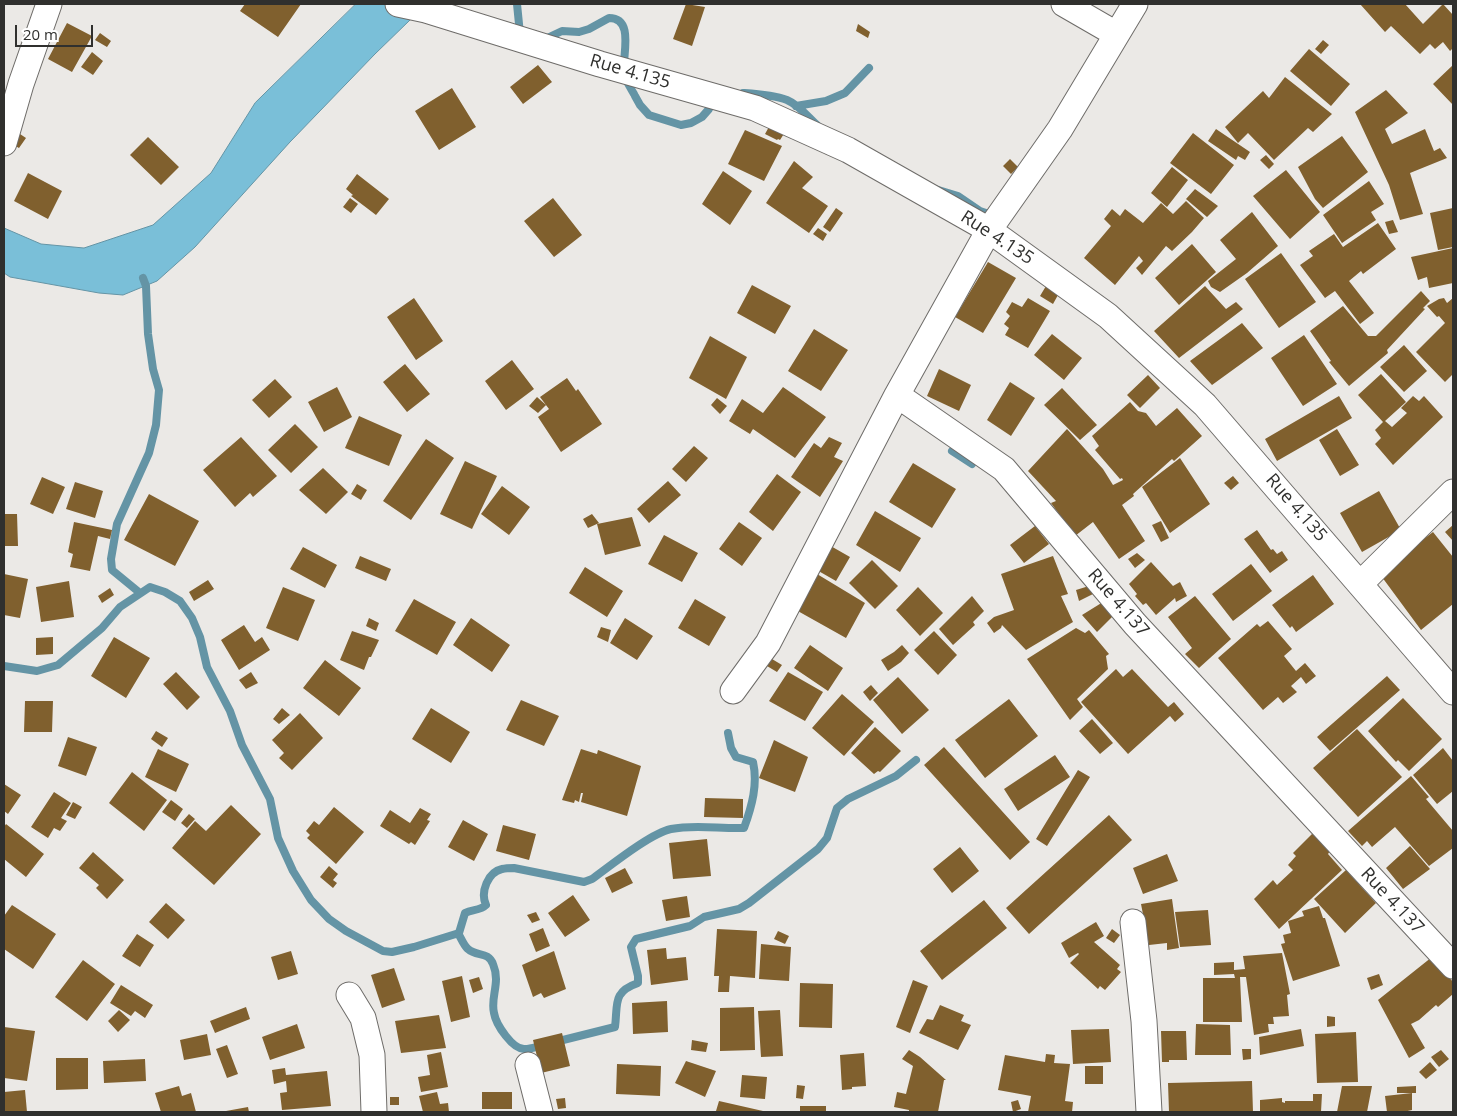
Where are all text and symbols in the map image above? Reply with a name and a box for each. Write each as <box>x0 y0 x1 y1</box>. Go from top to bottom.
scale bar <box>18 15 95 47</box>
text: 20 m <box>23 24 58 44</box>
street label: Rue 4.135 <box>587 50 673 94</box>
street label: Rue 4.135 <box>956 206 1038 270</box>
street label: Rue 4.135 <box>1261 470 1331 546</box>
street label: Rue 4.137 <box>1083 565 1153 641</box>
street label: Rue 4.137 <box>1356 863 1428 939</box>

